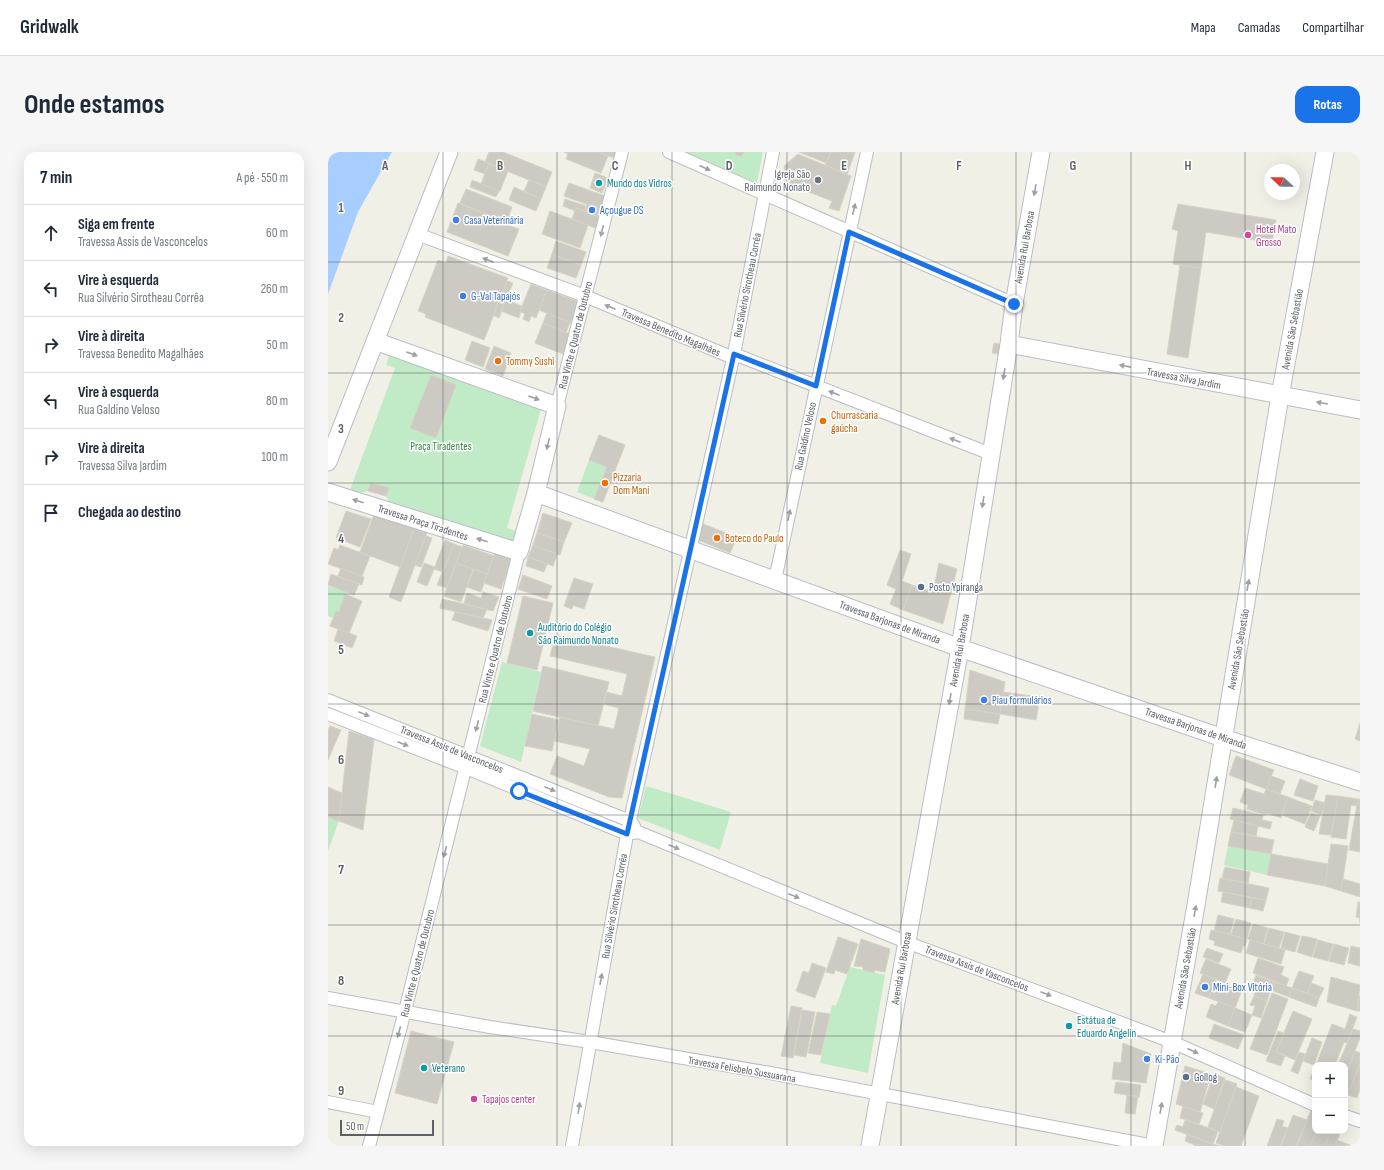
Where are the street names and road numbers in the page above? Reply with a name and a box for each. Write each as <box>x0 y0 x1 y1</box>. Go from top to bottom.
street label: Avenida Rui Barbosa <box>1012 210 1037 285</box>
street label: Rua Silvério Sirotheau Corrêa <box>731 232 764 339</box>
street label: Rua Vinte e Quatro de Outubro <box>556 279 595 390</box>
street label: Avenida São Sebastião <box>1279 287 1306 371</box>
street label: Travessa Benedito Magalhães <box>619 306 722 359</box>
street label: Travessa Silva Jardim <box>1146 365 1222 392</box>
street label: Rua Galdino Veloso <box>792 400 819 471</box>
street label: Travessa Praça Tiradentes <box>376 502 470 543</box>
street label: Rua Vinte e Quatro de Outubro <box>476 593 515 704</box>
street label: Travessa Barjonas de Miranda <box>837 598 942 647</box>
street label: Avenida São Sebastião <box>1225 607 1252 691</box>
street label: Avenida Rui Barbosa <box>947 613 972 688</box>
street label: Travessa Barjonas de Miranda <box>1143 705 1248 752</box>
street label: Travessa Assis de Vasconcelos <box>398 723 505 776</box>
street label: Rua Silvério Sirotheau Corrêa <box>599 852 630 960</box>
street label: Rua Vinte e Quatro de Outubro <box>398 907 437 1018</box>
street label: Avenida São Sebastião <box>1172 926 1199 1010</box>
street label: Avenida Rui Barbosa <box>889 931 914 1006</box>
street label: Travessa Assis de Vasconcelos <box>923 943 1030 994</box>
street label: Travessa Felisbelo Sussuarana <box>687 1054 797 1085</box>

